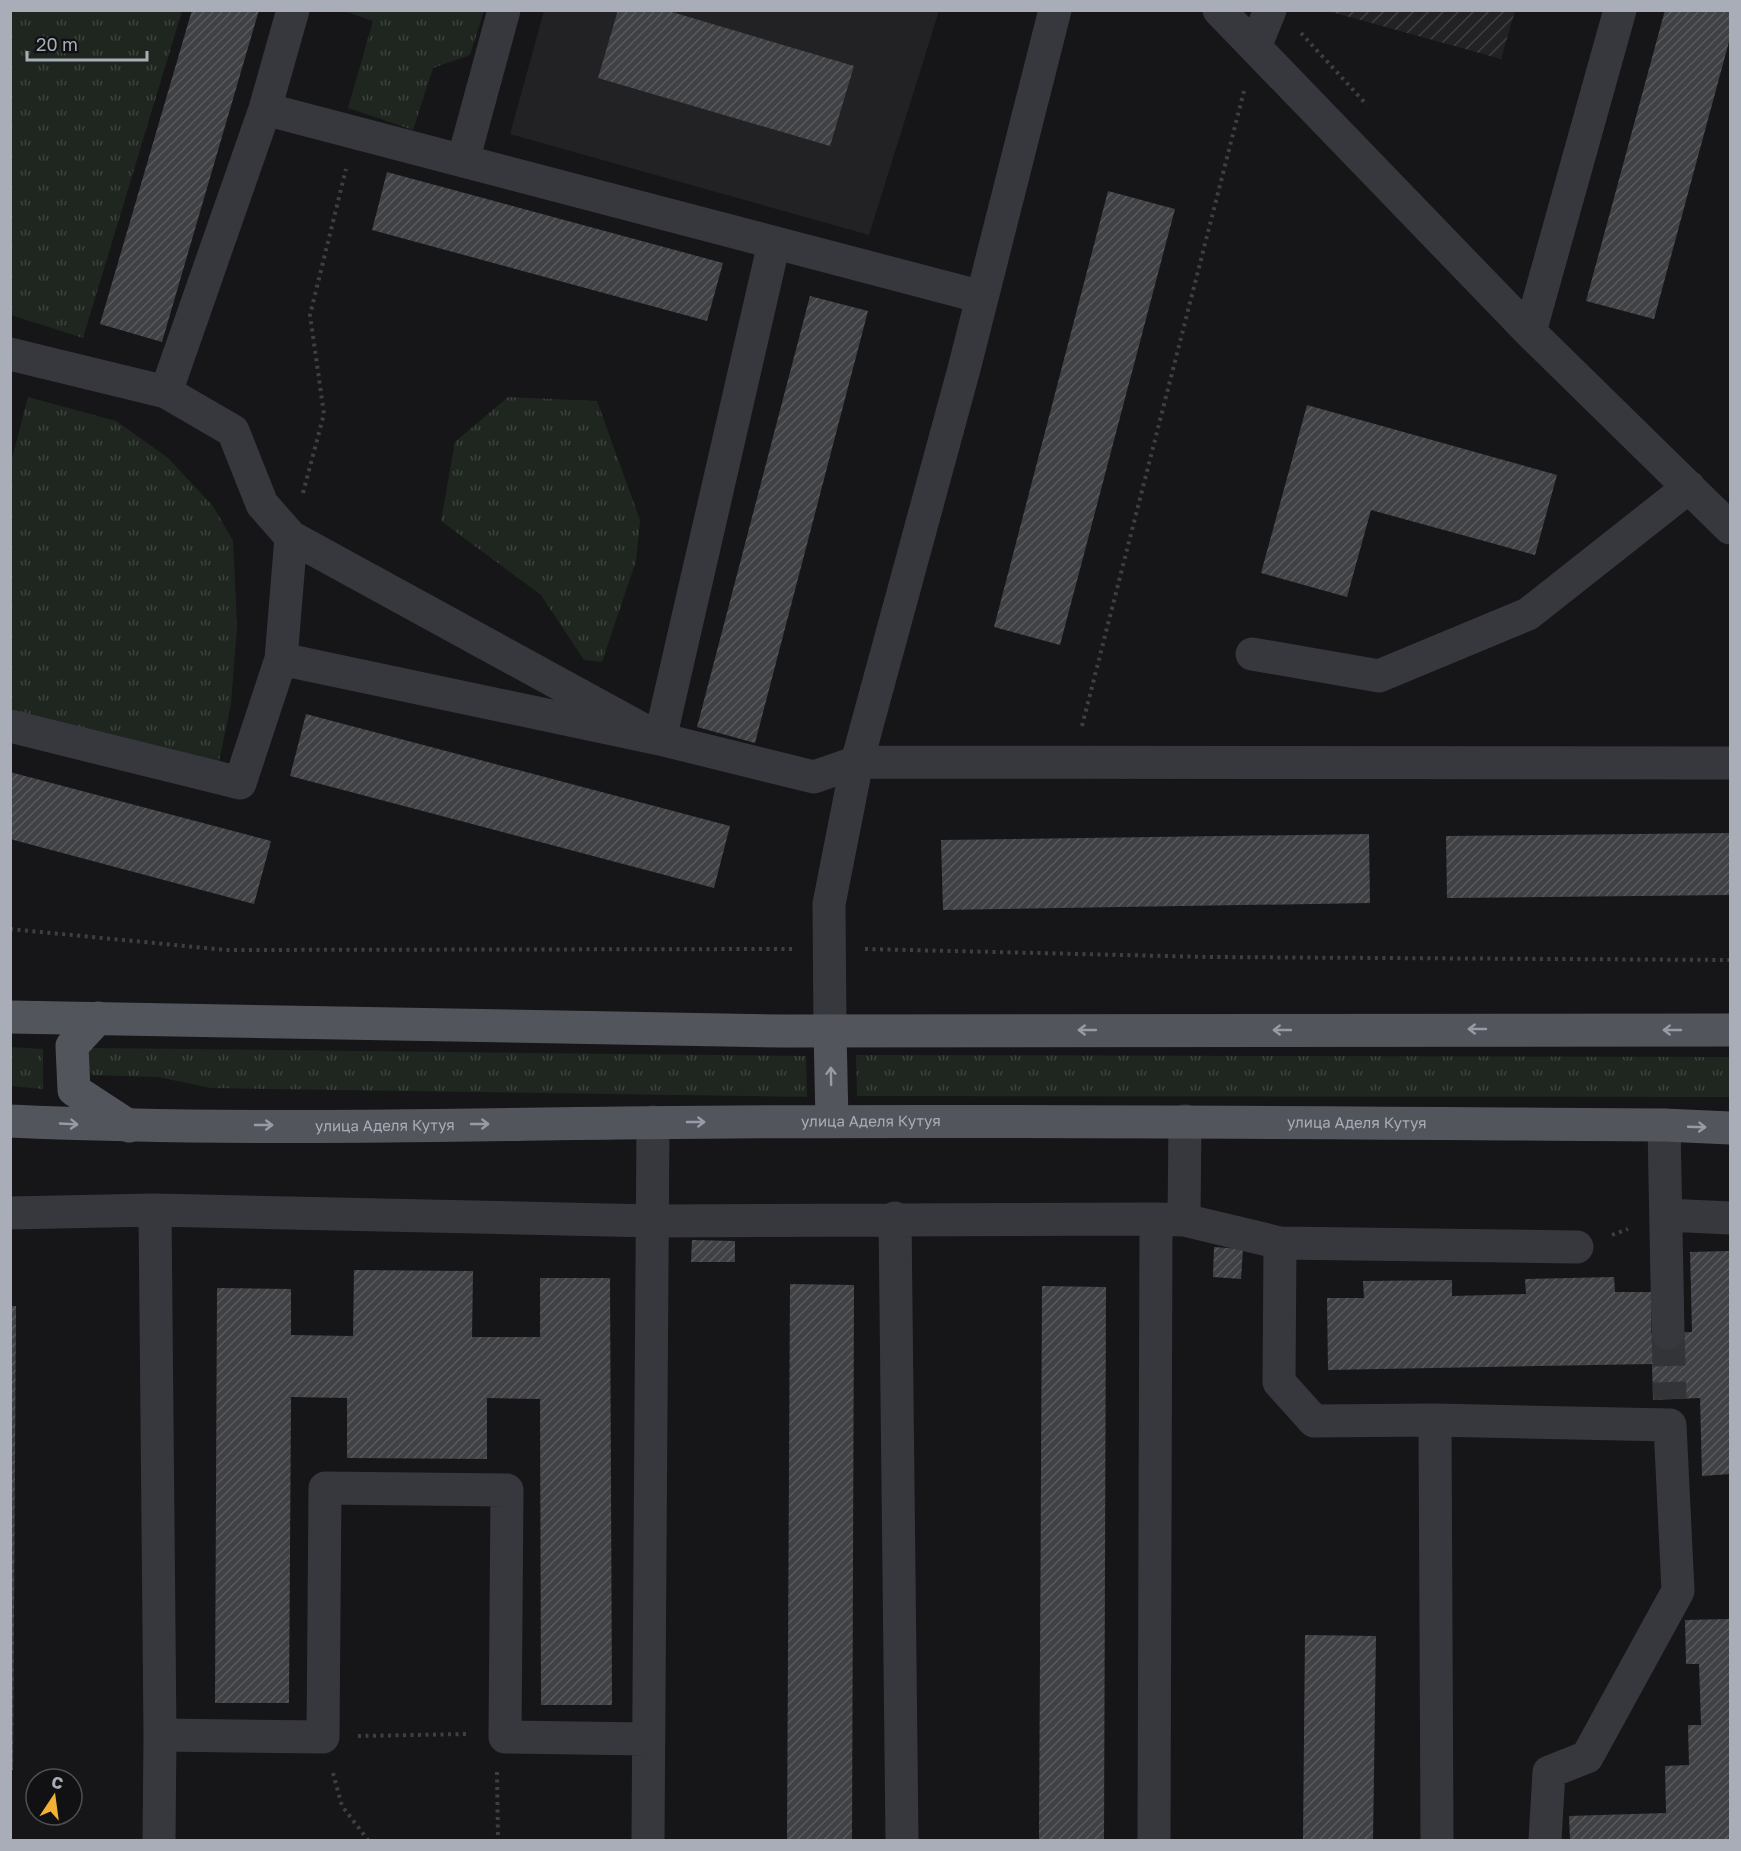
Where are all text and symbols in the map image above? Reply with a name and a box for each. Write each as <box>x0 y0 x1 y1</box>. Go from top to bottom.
scale bar <box>27 24 147 62</box>
text: 20 m <box>36 33 78 55</box>
one-way arrow <box>1468 1023 1488 1035</box>
one-way arrow <box>1078 1024 1098 1036</box>
one-way arrow <box>1273 1024 1293 1036</box>
one-way arrow <box>1663 1024 1683 1035</box>
one-way arrow <box>825 1066 837 1086</box>
street label: улица Аделя Кутуя <box>801 1111 941 1130</box>
street label: улица Аделя Кутуя <box>1287 1112 1427 1131</box>
street label: улица Аделя Кутуя <box>315 1115 455 1134</box>
one-way arrow <box>685 1116 705 1128</box>
one-way arrow <box>58 1118 78 1129</box>
one-way arrow <box>469 1118 489 1130</box>
one-way arrow <box>253 1120 273 1131</box>
one-way arrow <box>1687 1121 1707 1132</box>
north arrow <box>24 1767 84 1827</box>
text: С <box>50 1771 65 1793</box>

